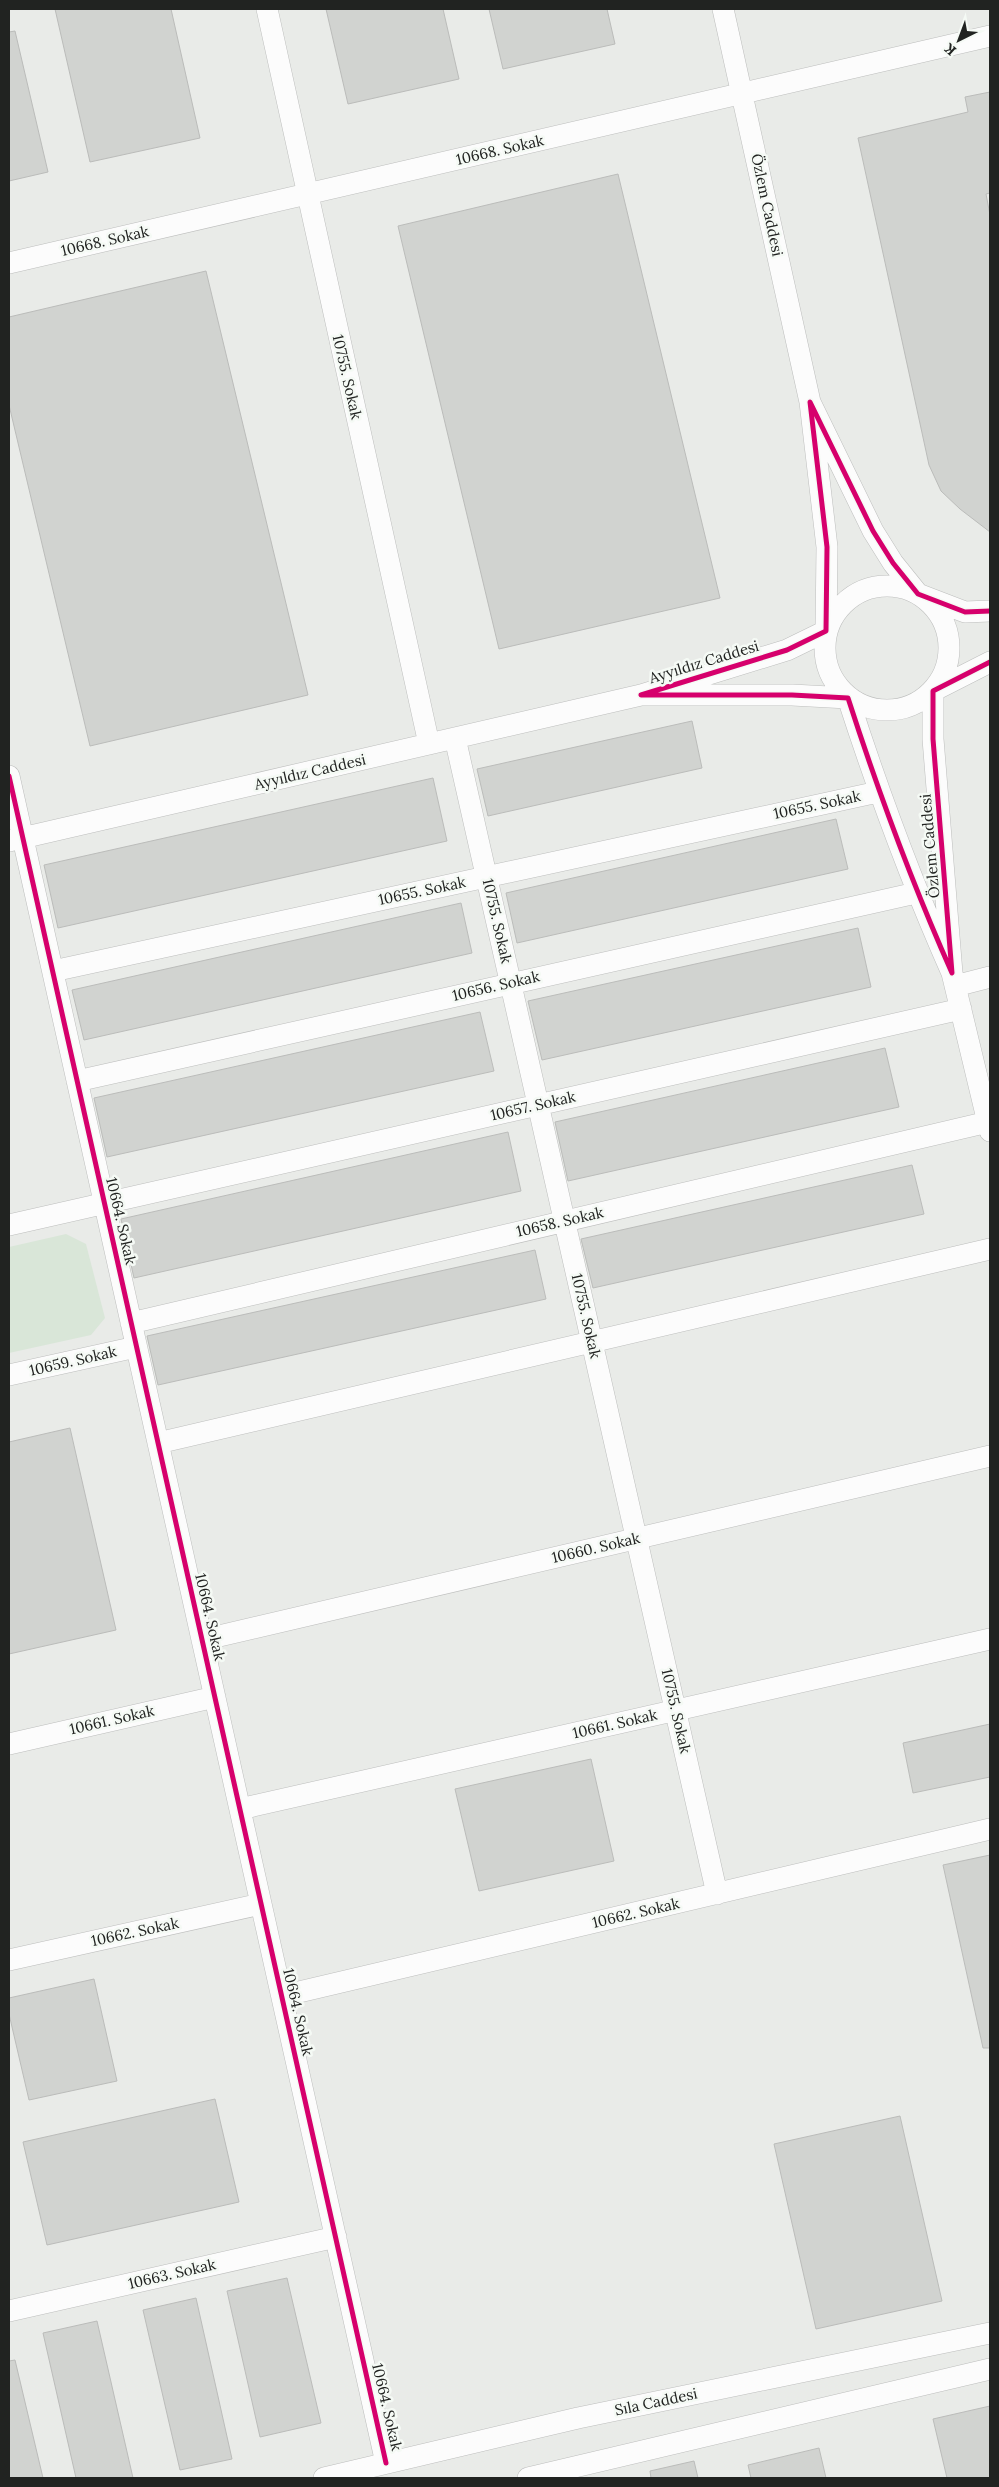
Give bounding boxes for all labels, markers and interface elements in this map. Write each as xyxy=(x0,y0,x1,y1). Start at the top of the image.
north arrow xyxy=(934,15,984,65)
text: K xyxy=(941,40,960,60)
street label: 10668. Sokak xyxy=(454,130,546,169)
street label: Özlem Caddesi xyxy=(747,152,788,258)
street label: 10668. Sokak xyxy=(59,221,151,260)
street label: 10755. Sokak xyxy=(329,333,366,421)
street label: Ayyıldız Caddesi xyxy=(646,636,761,688)
street label: Ayyıldız Caddesi xyxy=(251,749,367,794)
street label: 10655. Sokak xyxy=(772,786,862,823)
street label: Özlem Caddesi xyxy=(915,793,944,899)
street label: 10655. Sokak xyxy=(377,872,467,909)
street label: 10755. Sokak xyxy=(479,877,516,965)
street label: 10656. Sokak xyxy=(450,966,541,1005)
street label: 10657. Sokak xyxy=(489,1087,577,1125)
street label: 10664. Sokak xyxy=(102,1175,141,1266)
street label: 10658. Sokak xyxy=(514,1202,605,1241)
street label: 10755. Sokak xyxy=(568,1272,605,1360)
street label: 10659. Sokak xyxy=(27,1341,118,1380)
street label: 10660. Sokak xyxy=(550,1528,642,1567)
street label: 10664. Sokak xyxy=(191,1571,230,1662)
street label: 10755. Sokak xyxy=(658,1667,695,1755)
street label: 10661. Sokak xyxy=(68,1701,156,1738)
street label: 10661. Sokak xyxy=(571,1705,659,1742)
street label: 10662. Sokak xyxy=(590,1893,681,1932)
street label: 10662. Sokak xyxy=(89,1913,180,1950)
street label: 10664. Sokak xyxy=(279,1966,318,2057)
street label: 10663. Sokak xyxy=(126,2254,218,2293)
street label: 10664. Sokak xyxy=(368,2361,407,2452)
street label: Sıla Caddesi xyxy=(613,2384,699,2420)

